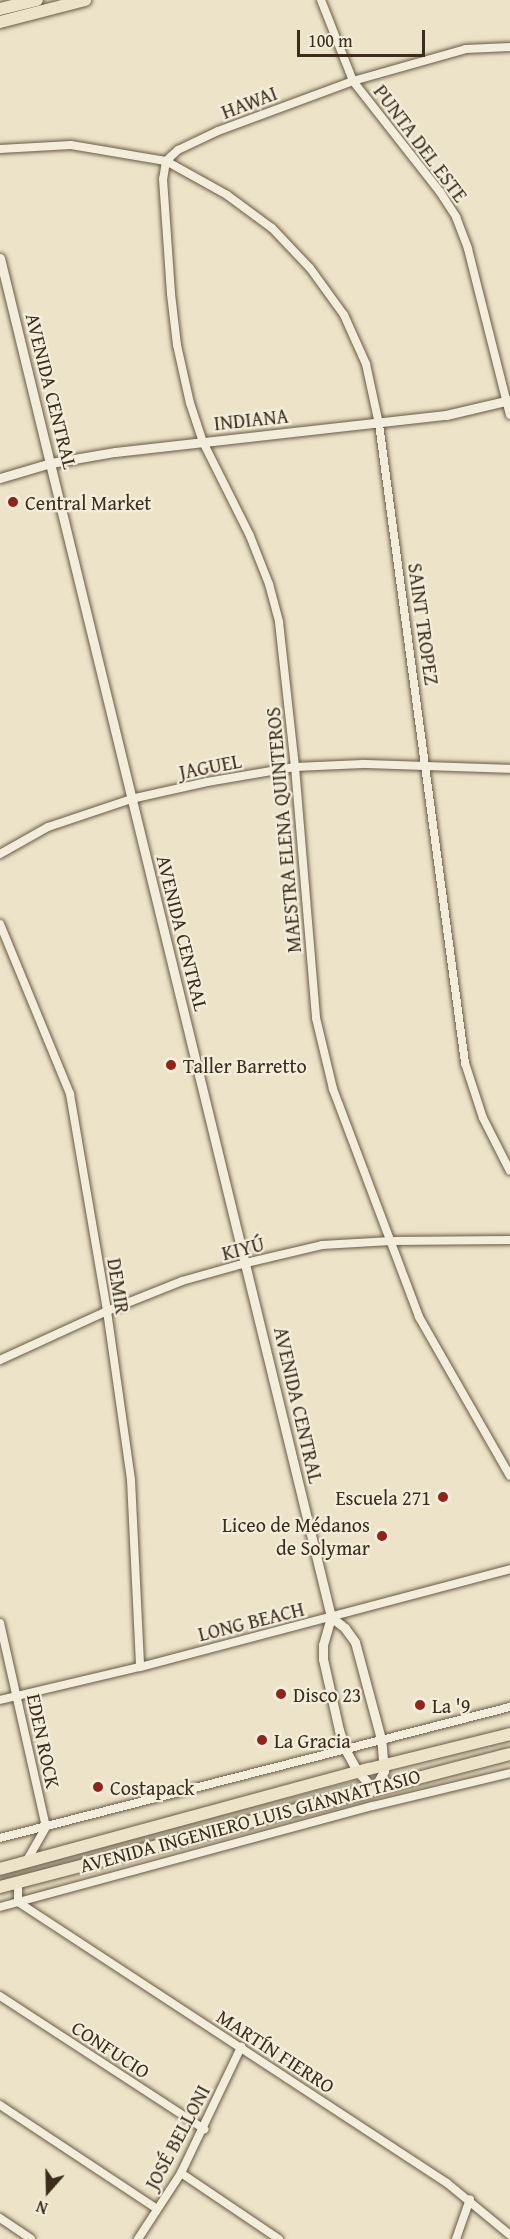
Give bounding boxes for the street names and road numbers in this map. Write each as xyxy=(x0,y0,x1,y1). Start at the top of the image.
street label: PUNTA DEL ESTE xyxy=(369,79,473,207)
street label: HAWAI xyxy=(218,80,280,124)
street label: AVENIDA CENTRAL xyxy=(21,311,83,471)
street label: INDIANA xyxy=(213,403,289,435)
street label: SAINT TROPEZ xyxy=(404,561,444,687)
street label: MAESTRA ELENA QUINTEROS xyxy=(260,706,306,954)
street label: JAGUEL xyxy=(177,748,243,784)
street label: AVENIDA CENTRAL xyxy=(152,853,214,1013)
street label: KIYÚ xyxy=(219,1231,267,1265)
street label: DEMIR xyxy=(103,1256,135,1316)
street label: AVENIDA CENTRAL xyxy=(269,1324,329,1486)
street label: LONG BEACH xyxy=(195,1596,307,1646)
street label: EDEN ROCK xyxy=(22,1691,66,1791)
street label: AVENIDA INGENIERO LUIS GIANNATTASIO xyxy=(77,1763,423,1877)
street label: MARTÍN FIERRO xyxy=(213,2004,339,2098)
street label: CONFUCIO xyxy=(67,2015,155,2083)
street label: JOSÉ BELLONI xyxy=(139,2081,215,2193)

